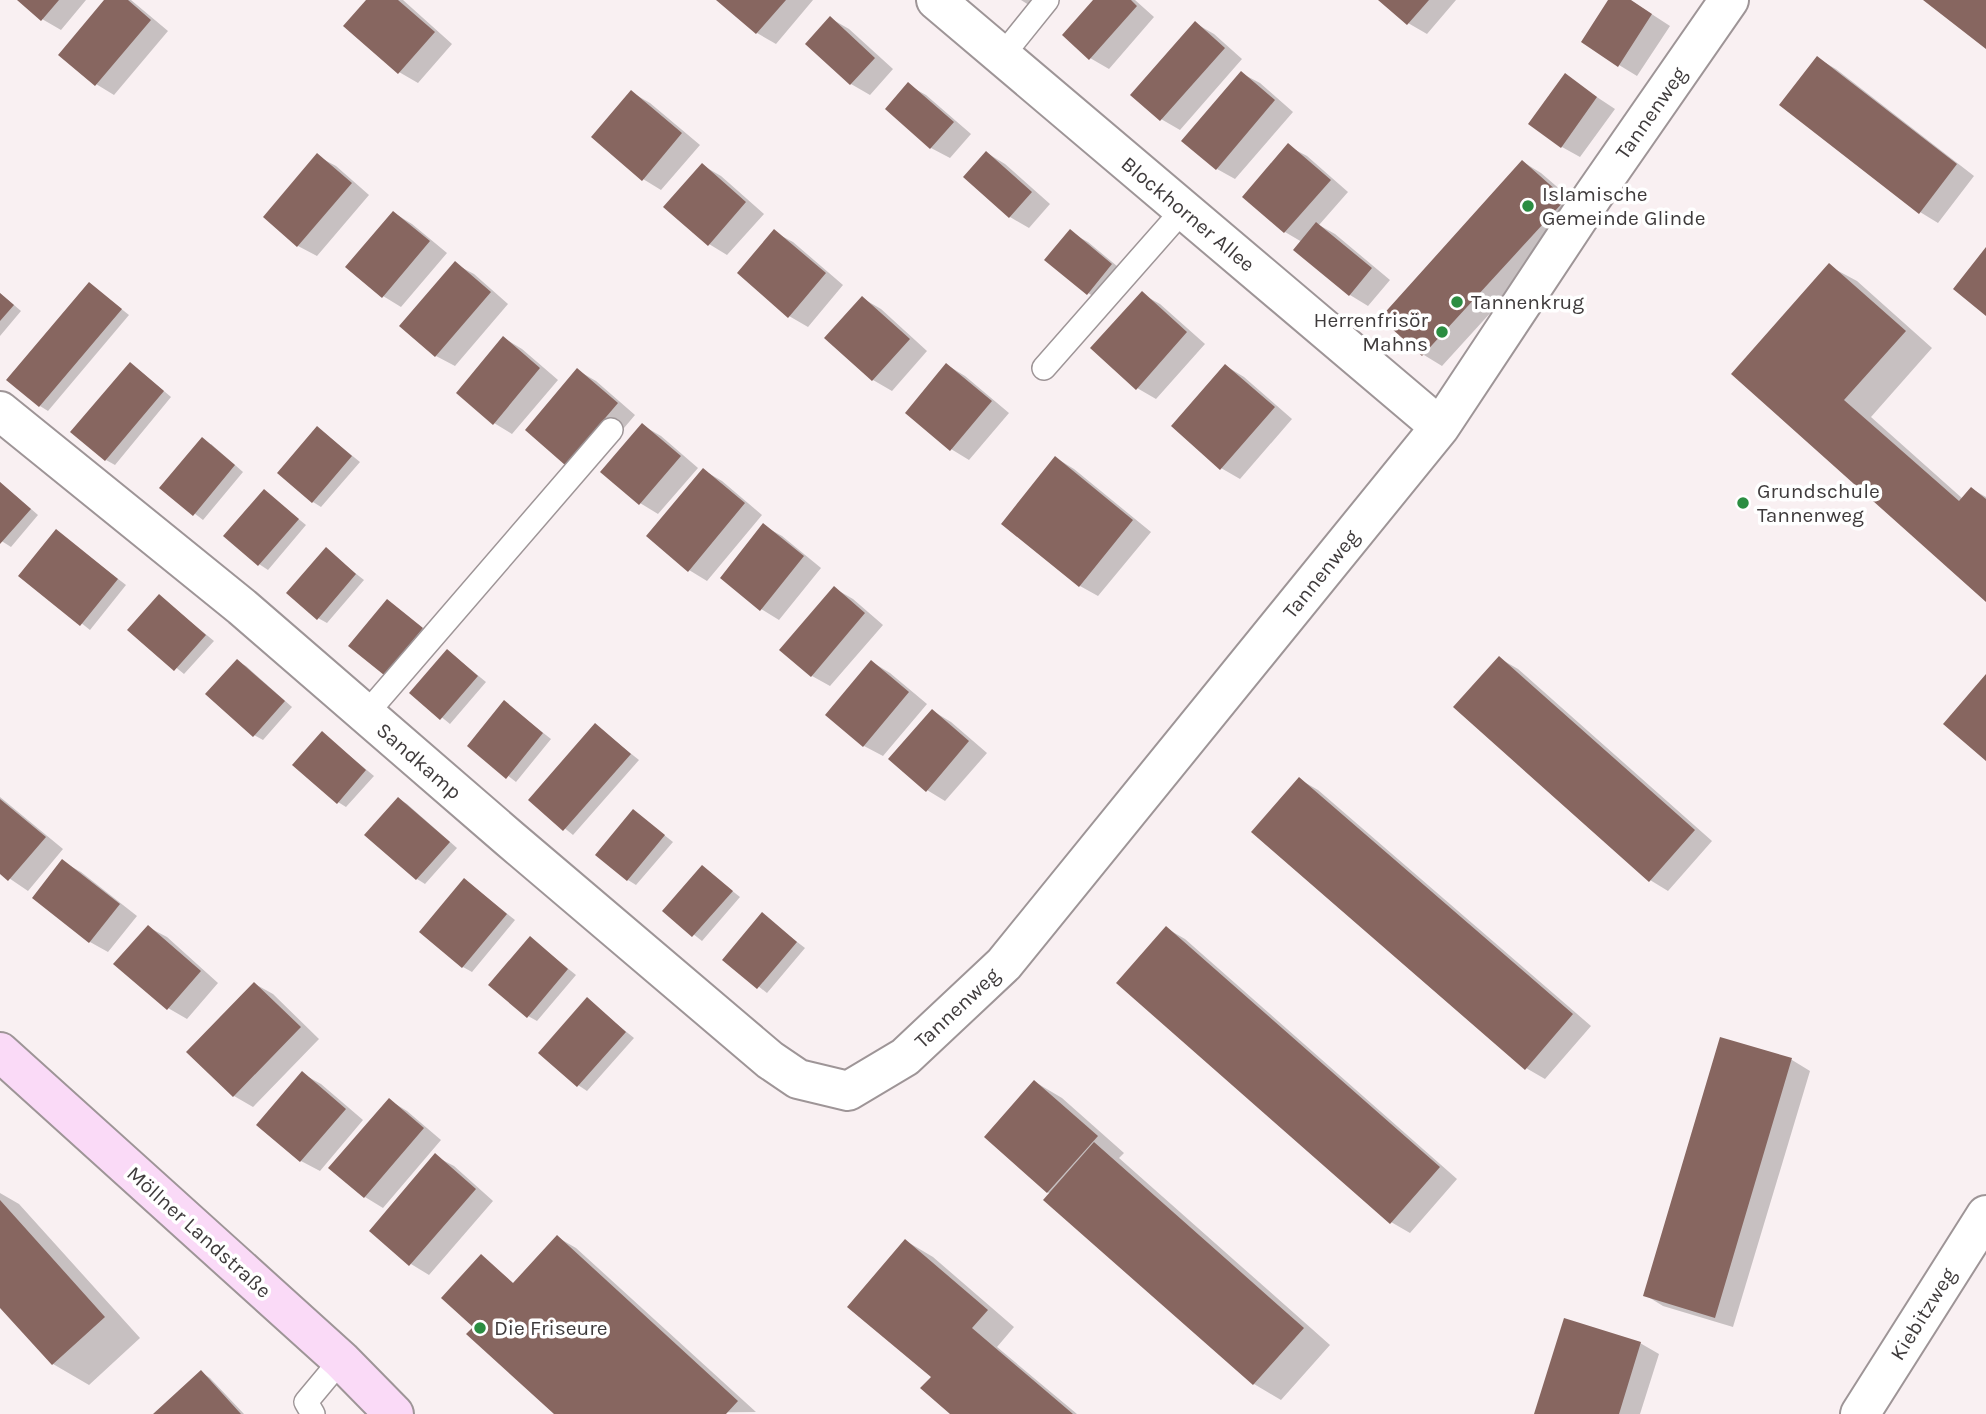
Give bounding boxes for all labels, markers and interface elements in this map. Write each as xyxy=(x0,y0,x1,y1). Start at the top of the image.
street label: Tannenweg xyxy=(1611,62,1692,164)
street label: Blockhorner Allee xyxy=(1117,151,1259,277)
place label: Islamische Gemeinde Glinde xyxy=(1542,182,1705,230)
marker: Islamische Gemeinde Glinde xyxy=(1520,198,1536,214)
place label: Tannenkrug xyxy=(1471,290,1584,314)
marker: Tannenkrug xyxy=(1449,294,1465,310)
place label: Herrenfrisör Mahns xyxy=(1313,308,1428,356)
marker: Herrenfrisör Mahns xyxy=(1434,324,1450,340)
place label: Grundschule Tannenweg xyxy=(1757,479,1880,527)
marker: Grundschule Tannenweg xyxy=(1735,495,1751,511)
street label: Tannenweg xyxy=(1278,525,1364,623)
street label: Sandkamp xyxy=(372,718,466,804)
street label: Tannenweg xyxy=(910,963,1004,1053)
street label: Möllner Landstraße xyxy=(122,1161,276,1303)
street label: Kiebitzweg xyxy=(1885,1263,1961,1365)
place label: Die Friseure xyxy=(494,1316,608,1340)
marker: Die Friseure xyxy=(472,1320,488,1336)

